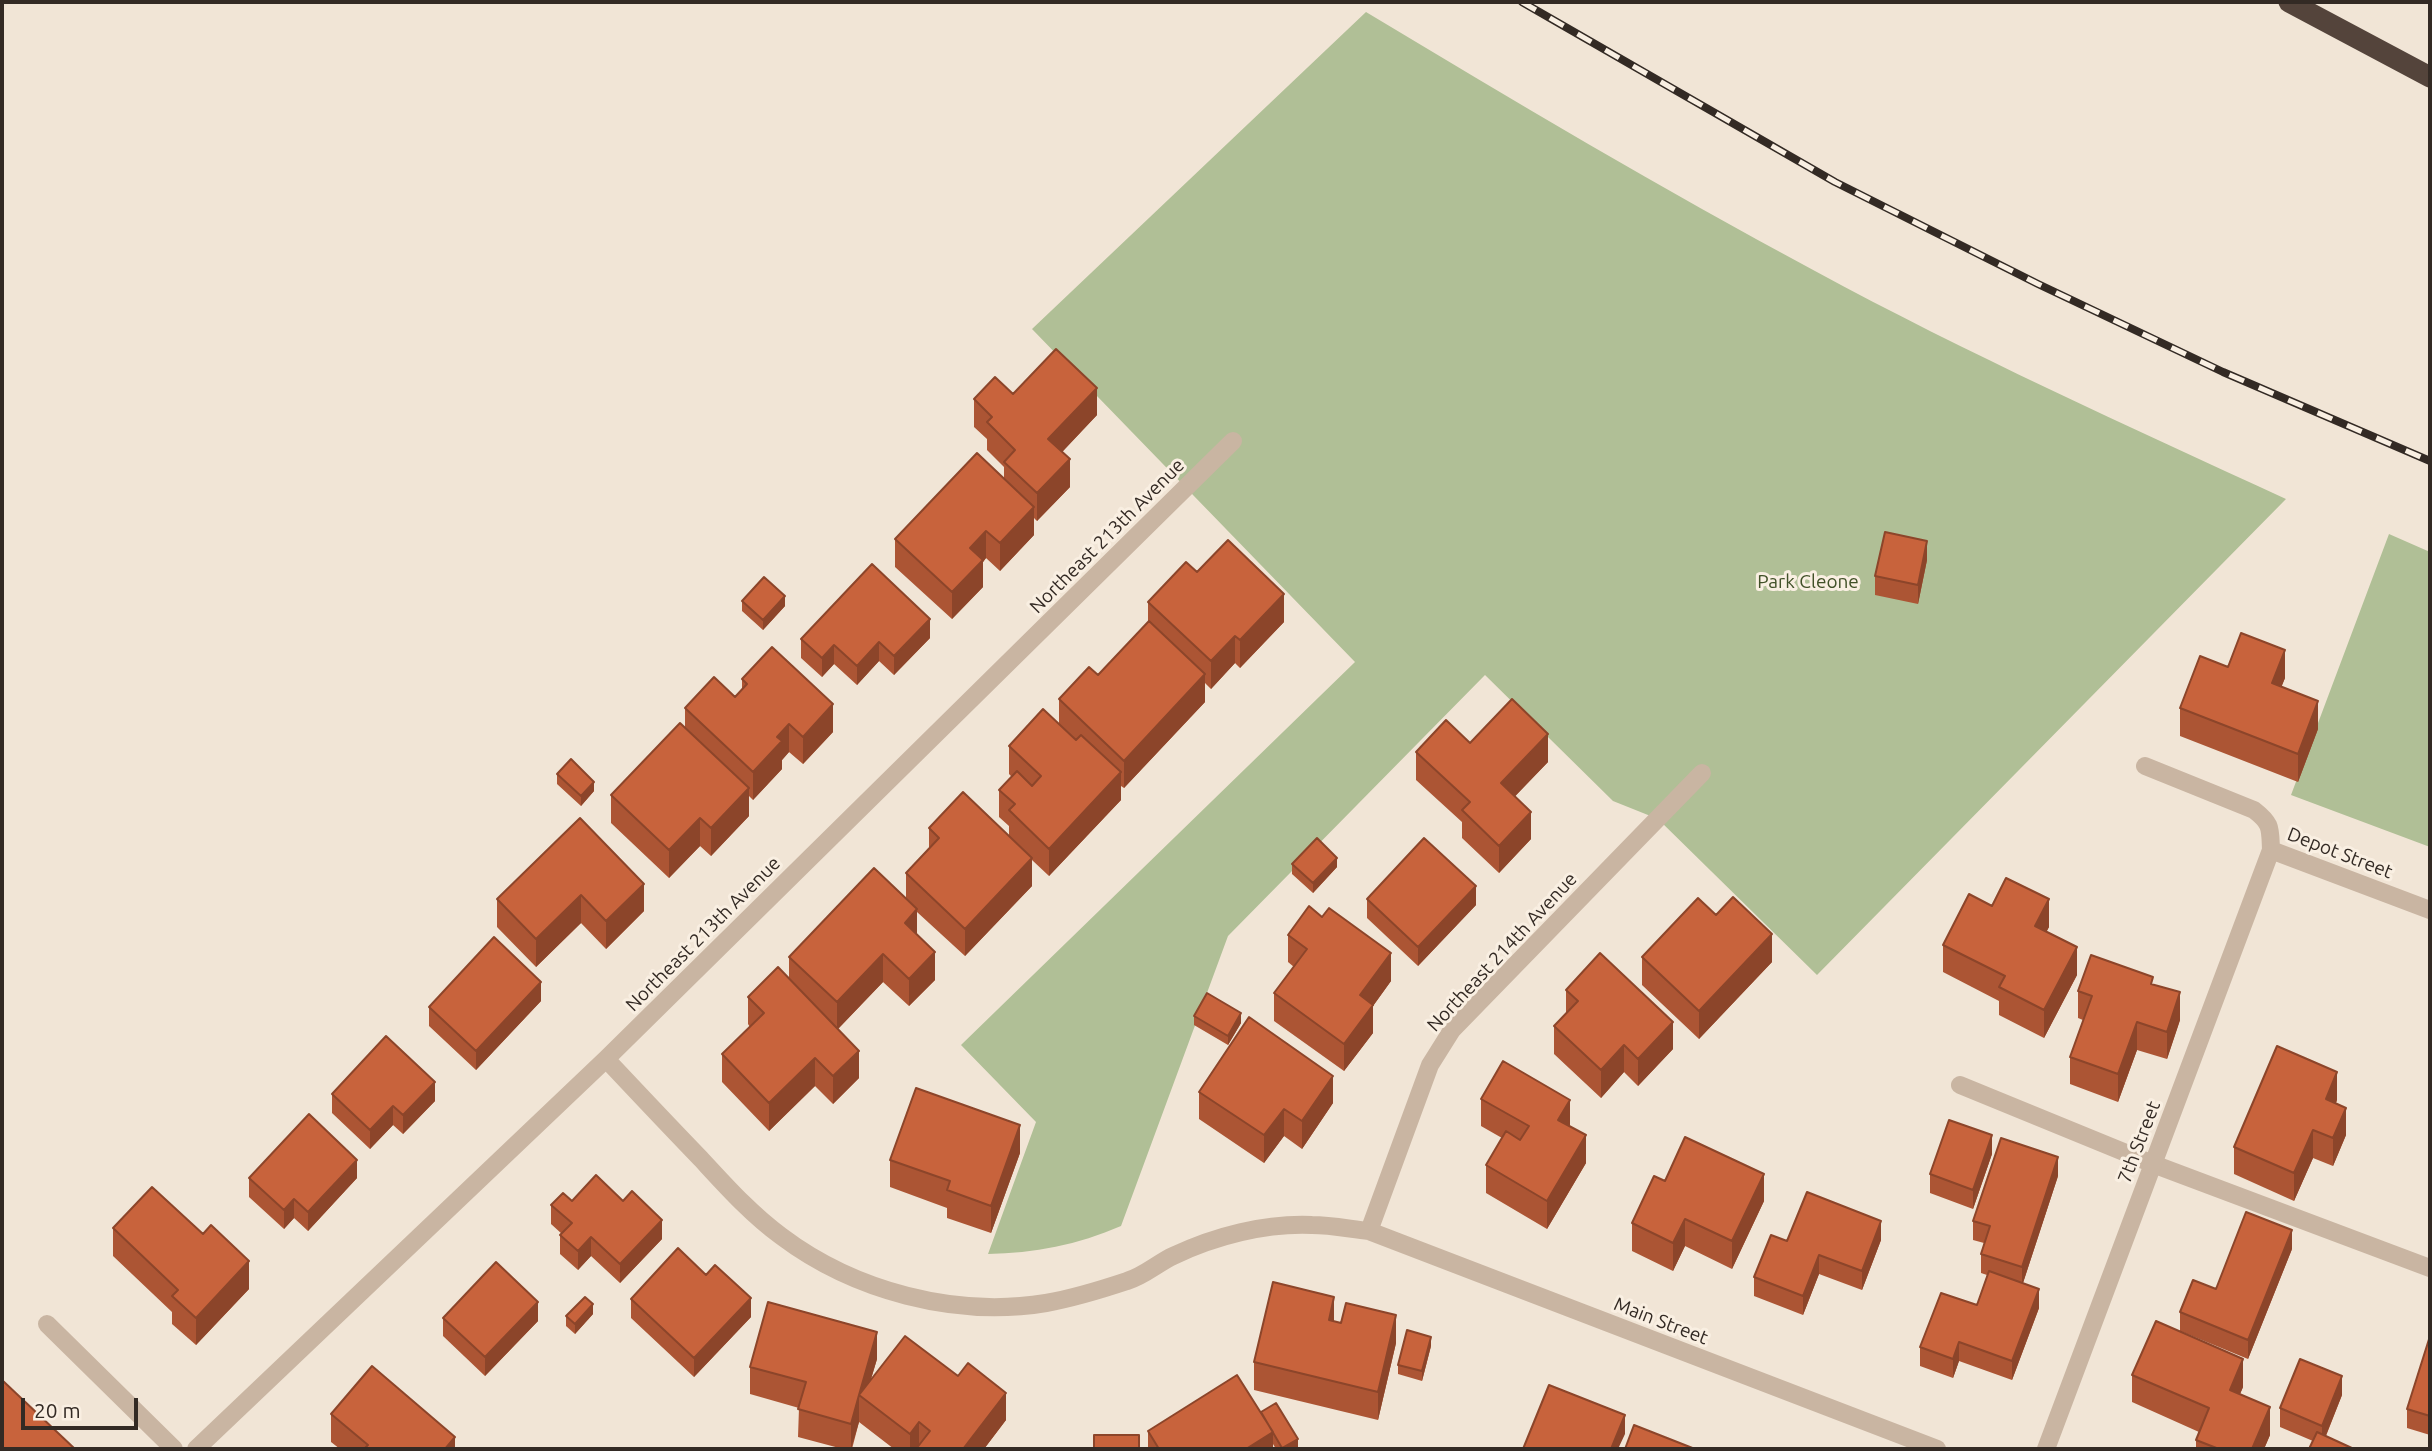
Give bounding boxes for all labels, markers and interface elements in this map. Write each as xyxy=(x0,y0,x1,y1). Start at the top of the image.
street label: Northeast 213th Avenue xyxy=(1025,454,1189,618)
park label: Park Cleone xyxy=(1757,571,1859,593)
street label: Depot Street xyxy=(2284,822,2396,884)
street label: Northeast 213th Avenue xyxy=(621,852,785,1016)
street label: Northeast 214th Avenue xyxy=(1422,868,1582,1036)
street label: 7th Street xyxy=(2113,1098,2165,1186)
street label: Main Street xyxy=(1611,1293,1711,1349)
scale bar xyxy=(24,1384,142,1428)
text: 20 m xyxy=(34,1398,81,1422)

